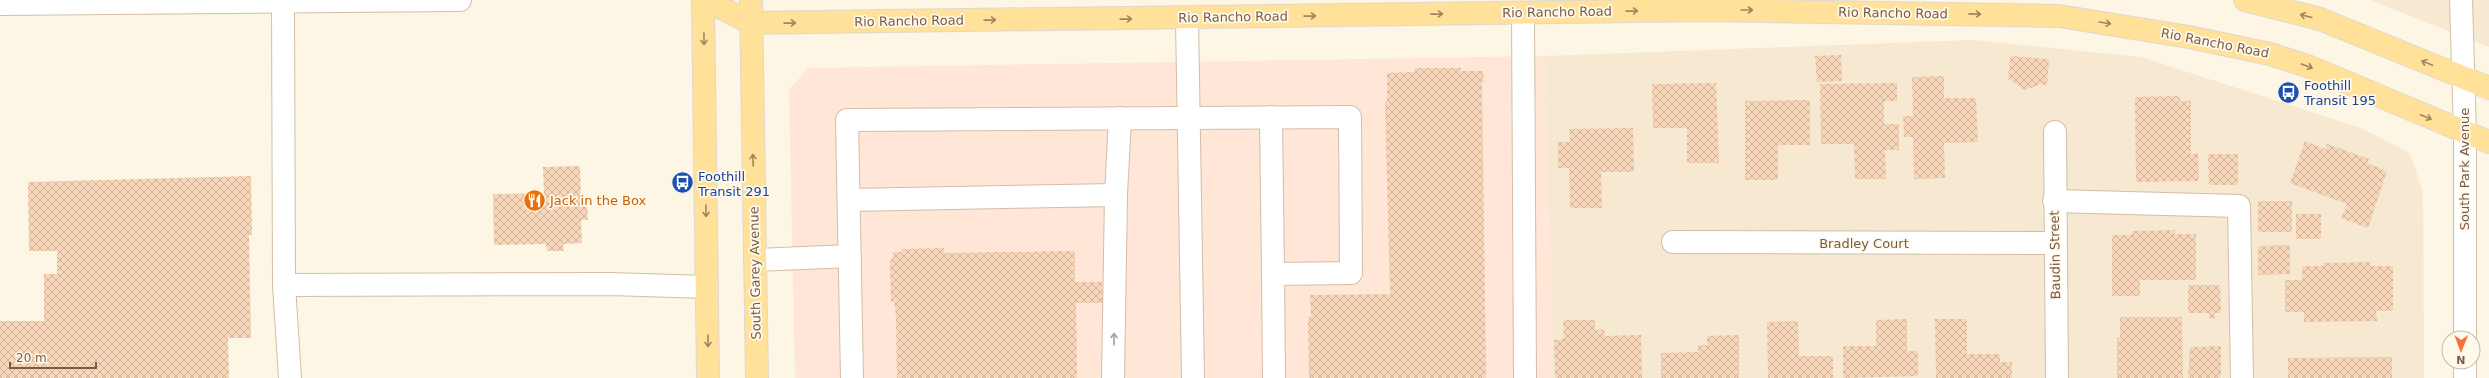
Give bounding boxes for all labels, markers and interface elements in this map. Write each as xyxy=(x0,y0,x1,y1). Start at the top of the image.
street label: Rio Rancho Road xyxy=(1502,4,1612,20)
street label: Rio Rancho Road xyxy=(1838,5,1948,21)
one-way arrow xyxy=(1740,6,1753,14)
one-way arrow xyxy=(1625,7,1638,15)
street label: Rio Rancho Road xyxy=(1178,9,1288,25)
one-way arrow xyxy=(1430,10,1443,18)
one-way arrow xyxy=(1968,11,1981,18)
one-way arrow xyxy=(1303,12,1316,20)
one-way arrow xyxy=(2300,12,2313,19)
street label: Rio Rancho Road xyxy=(854,13,964,29)
one-way arrow xyxy=(1119,15,1132,23)
one-way arrow xyxy=(983,16,996,24)
one-way arrow xyxy=(783,19,796,26)
one-way arrow xyxy=(2098,20,2111,28)
street label: Rio Rancho Road xyxy=(2160,25,2270,61)
one-way arrow xyxy=(700,32,708,45)
one-way arrow xyxy=(2421,59,2433,67)
one-way arrow xyxy=(2300,63,2312,71)
place label: Foothill Transit 195 xyxy=(2303,78,2376,108)
bus stop icon: Foothill Transit 195 xyxy=(2276,79,2302,105)
street label: South Park Avenue xyxy=(2457,108,2472,230)
one-way arrow xyxy=(2420,114,2432,121)
one-way arrow xyxy=(750,154,757,167)
place label: Foothill Transit 291 xyxy=(697,169,770,199)
bus stop icon: Foothill Transit 291 xyxy=(669,170,695,196)
restaurant icon: Jack in the Box xyxy=(522,187,548,213)
place label: Jack in the Box xyxy=(549,193,647,208)
one-way arrow xyxy=(702,204,710,217)
street label: South Garey Avenue xyxy=(746,206,764,340)
street label: Baudin Street xyxy=(2047,210,2063,300)
street label: Bradley Court xyxy=(1819,236,1909,251)
north arrow xyxy=(2441,330,2481,370)
one-way arrow xyxy=(1110,333,1117,346)
one-way arrow xyxy=(704,334,712,347)
scale bar xyxy=(10,344,96,370)
text: 20 m xyxy=(16,351,47,365)
text: N xyxy=(2456,353,2466,366)

